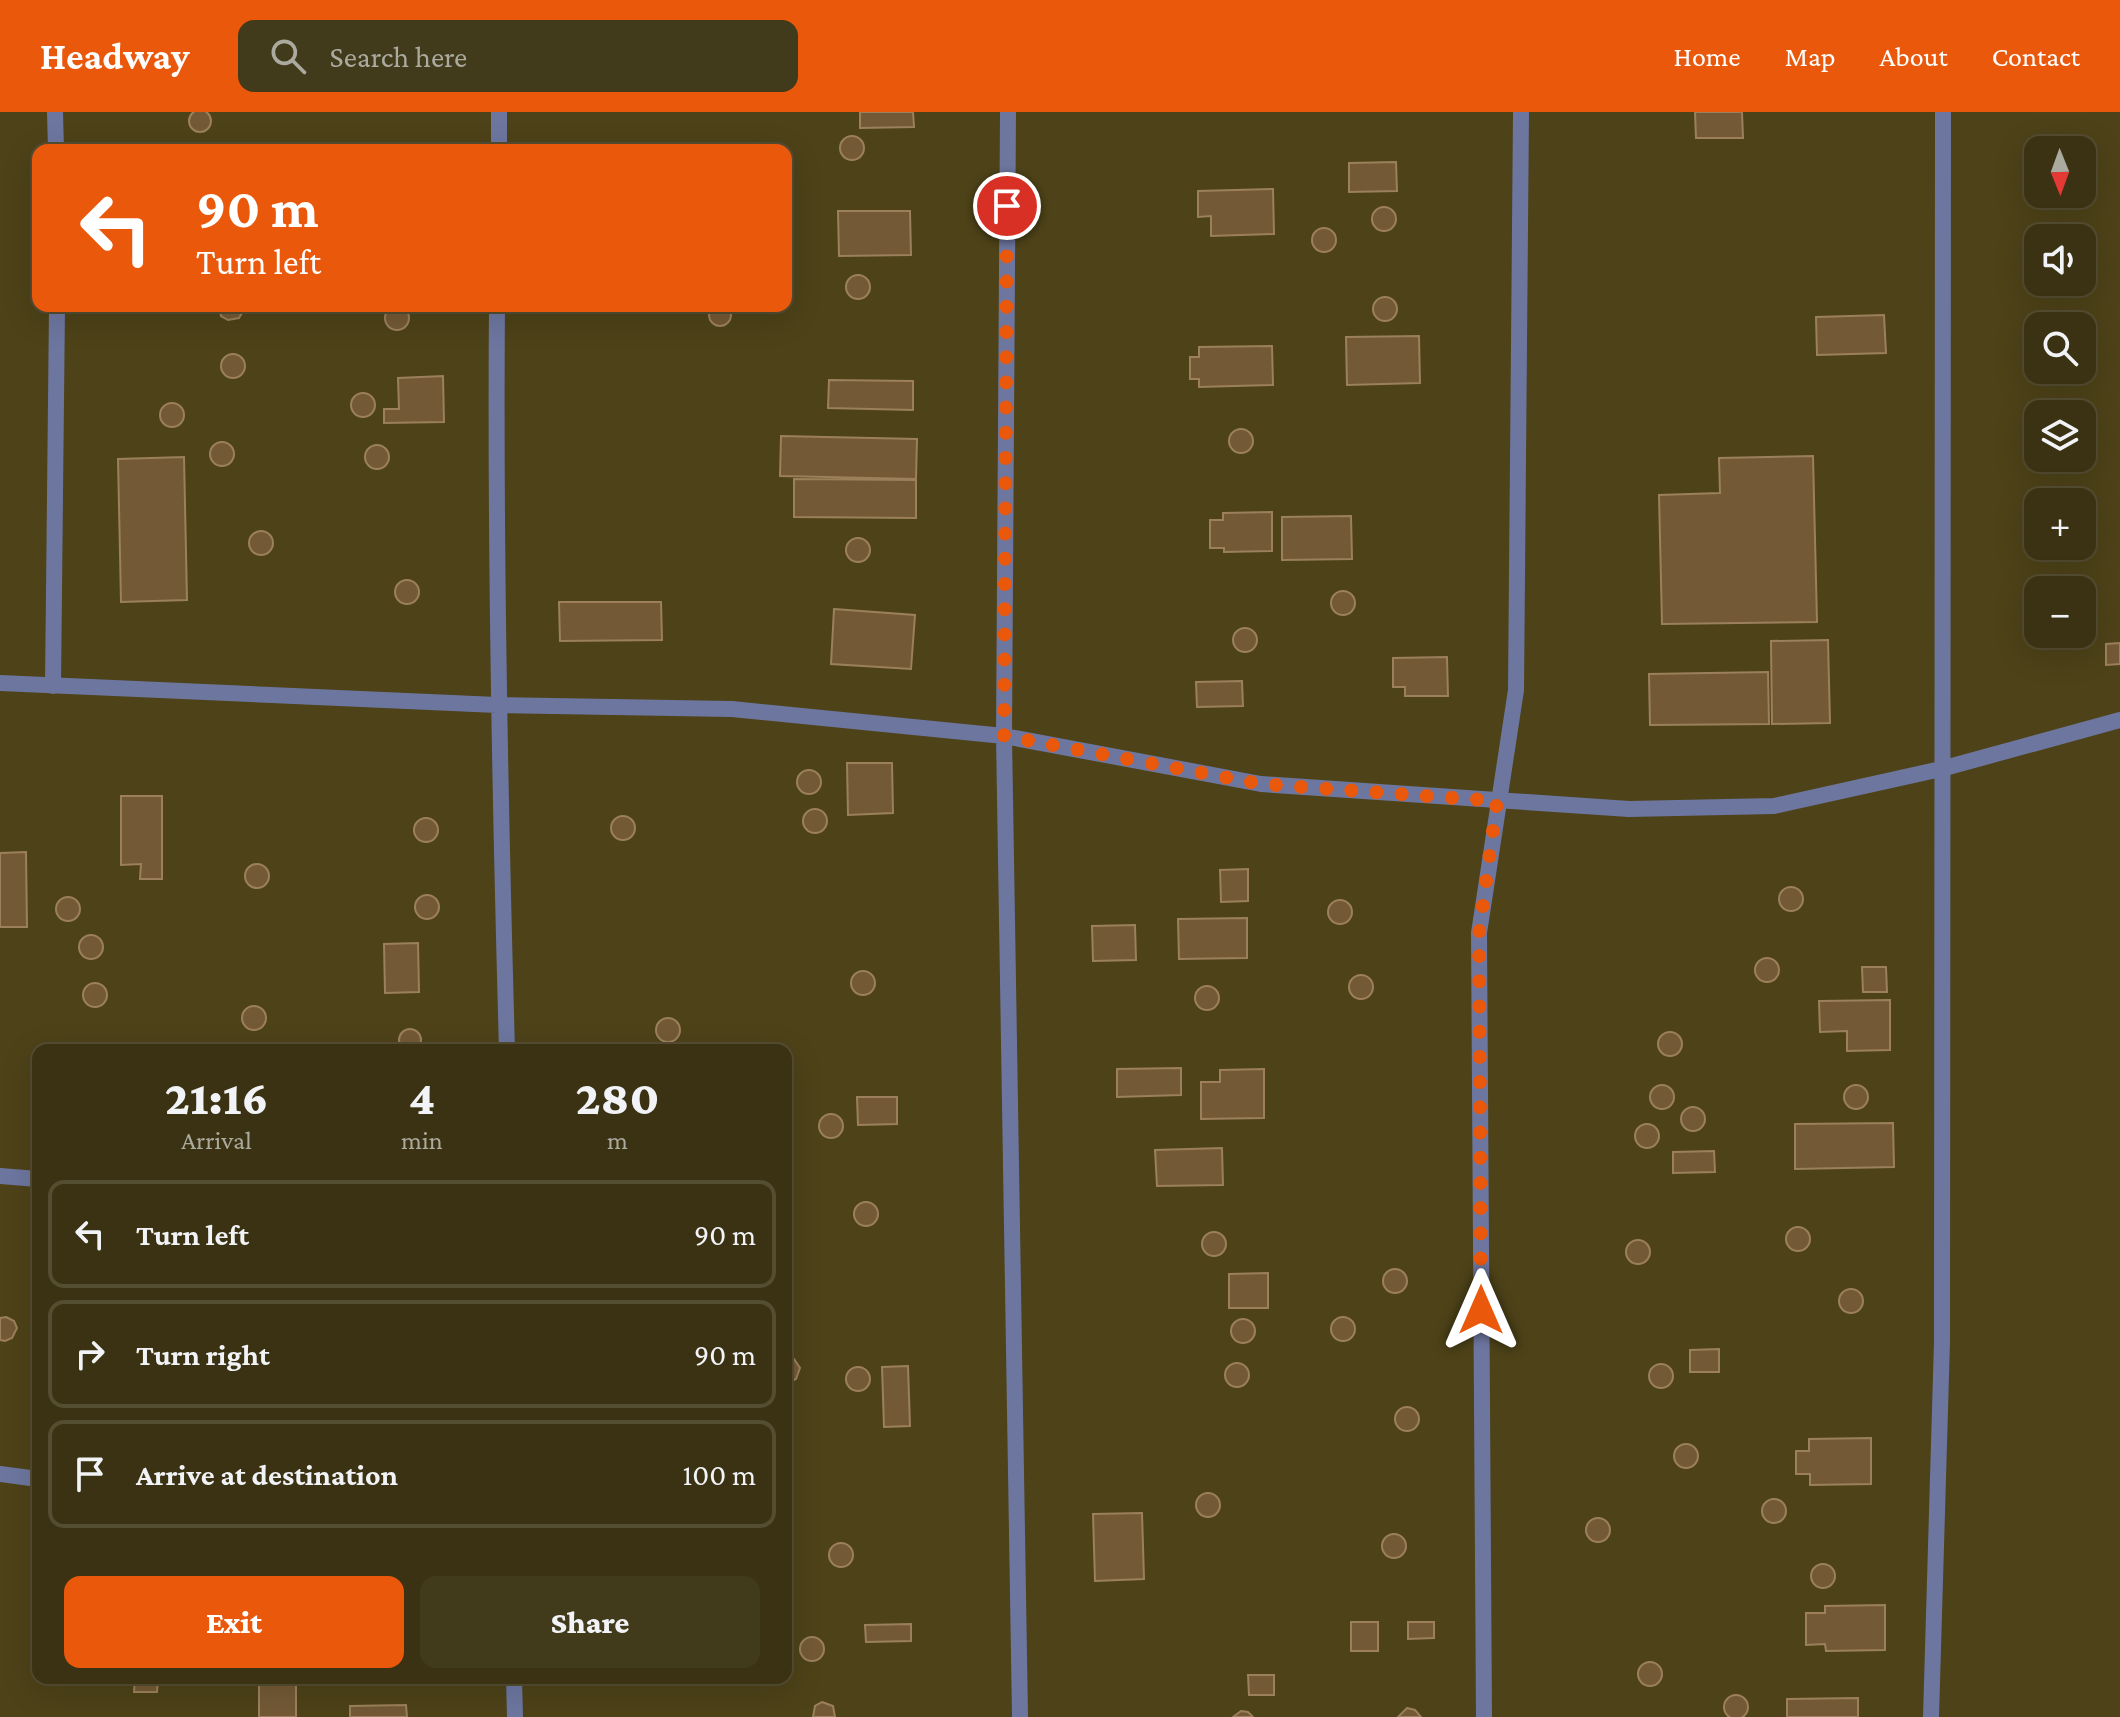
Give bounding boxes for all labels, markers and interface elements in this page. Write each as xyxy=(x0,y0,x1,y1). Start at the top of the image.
search box xyxy=(238,20,798,92)
icon: search xyxy=(266,34,310,78)
text: Headway xyxy=(40,35,190,77)
text: Search here xyxy=(330,40,467,73)
text: Home xyxy=(1674,41,1741,72)
text: Map xyxy=(1785,41,1836,72)
text: About xyxy=(1880,41,1948,72)
text: Contact xyxy=(1992,41,2080,72)
north arrow xyxy=(2024,136,2096,208)
map controls xyxy=(2024,136,2096,648)
pin xyxy=(973,172,1041,240)
icon: left xyxy=(64,176,168,280)
text: 90 m xyxy=(196,177,319,239)
icon: arrive xyxy=(985,184,1029,228)
button: sound xyxy=(2024,224,2096,296)
text: Turn left xyxy=(196,242,321,282)
button: search xyxy=(2024,312,2096,384)
button: layers xyxy=(2024,400,2096,472)
button: + xyxy=(2024,488,2096,560)
button: − xyxy=(2024,576,2096,648)
text: 21:16 xyxy=(165,1071,268,1124)
text: 4 xyxy=(409,1071,435,1124)
text: 280 xyxy=(575,1071,659,1124)
text: Arrival xyxy=(181,1126,252,1155)
text: min xyxy=(401,1126,443,1155)
text: m xyxy=(607,1126,628,1155)
icon: left xyxy=(68,1212,112,1256)
text: Turn left xyxy=(136,1218,249,1251)
text: 90 m xyxy=(694,1218,756,1251)
position arrow xyxy=(1439,1268,1523,1352)
icon: right xyxy=(68,1332,112,1376)
text: Turn right xyxy=(136,1338,270,1371)
text: 90 m xyxy=(694,1338,756,1371)
icon: arrive xyxy=(68,1452,112,1496)
text: Arrive at destination xyxy=(136,1458,398,1491)
text: 100 m xyxy=(682,1458,756,1491)
button: Exit xyxy=(64,1576,404,1668)
button: Share xyxy=(420,1576,760,1668)

